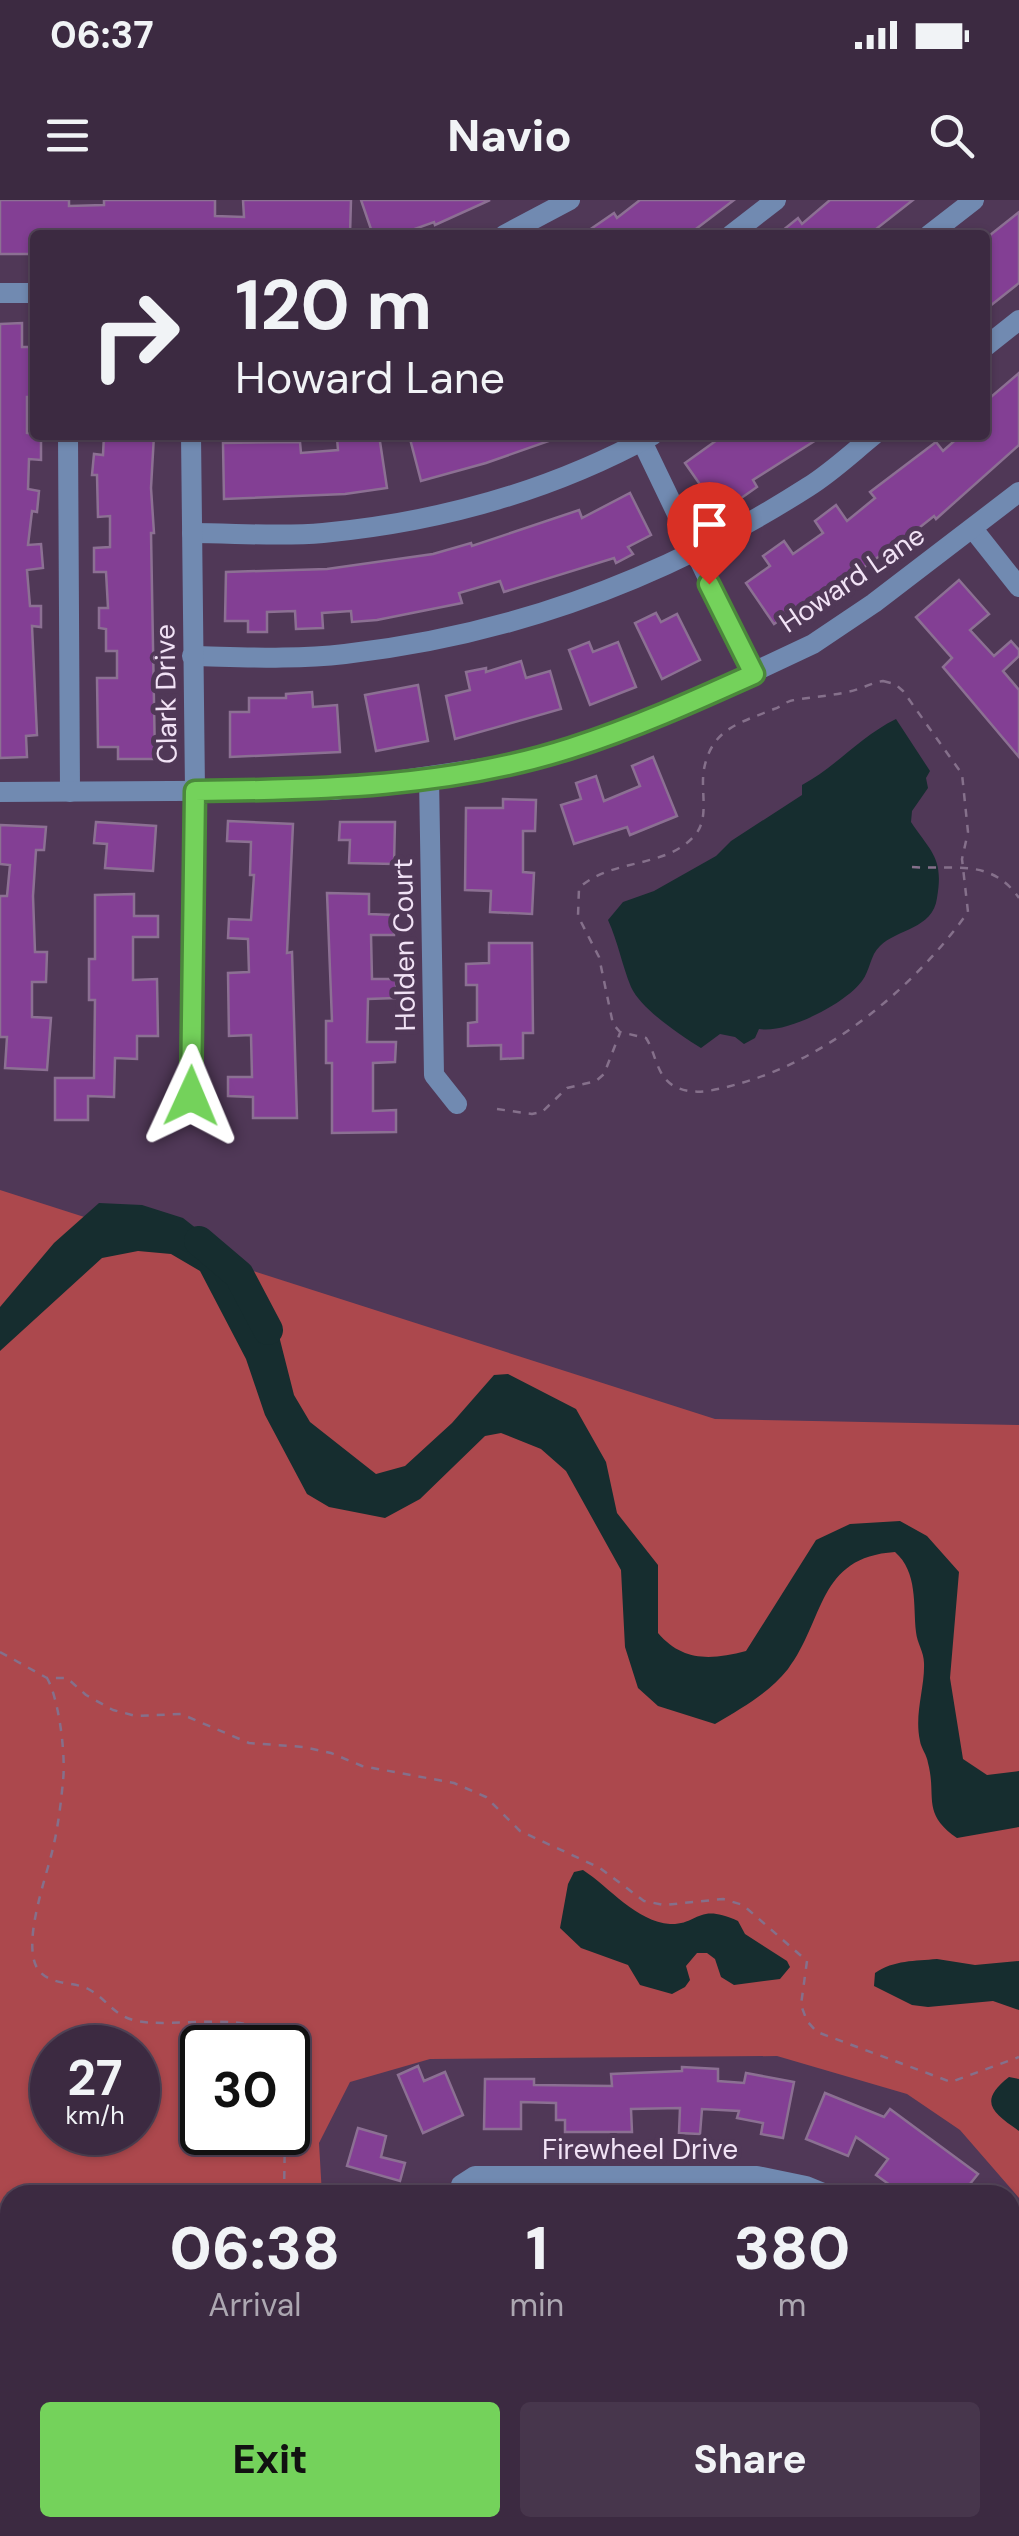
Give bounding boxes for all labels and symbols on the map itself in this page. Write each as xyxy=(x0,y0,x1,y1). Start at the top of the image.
pin xyxy=(667,482,752,585)
street label: Howard Lane xyxy=(772,517,932,641)
street label: Clark Drive xyxy=(146,624,186,764)
street label: Holden Court xyxy=(384,858,424,1032)
position arrow xyxy=(139,1044,243,1148)
speed limit sign: 30 xyxy=(180,2025,310,2155)
street label: Firewheel Drive xyxy=(542,2131,738,2168)

